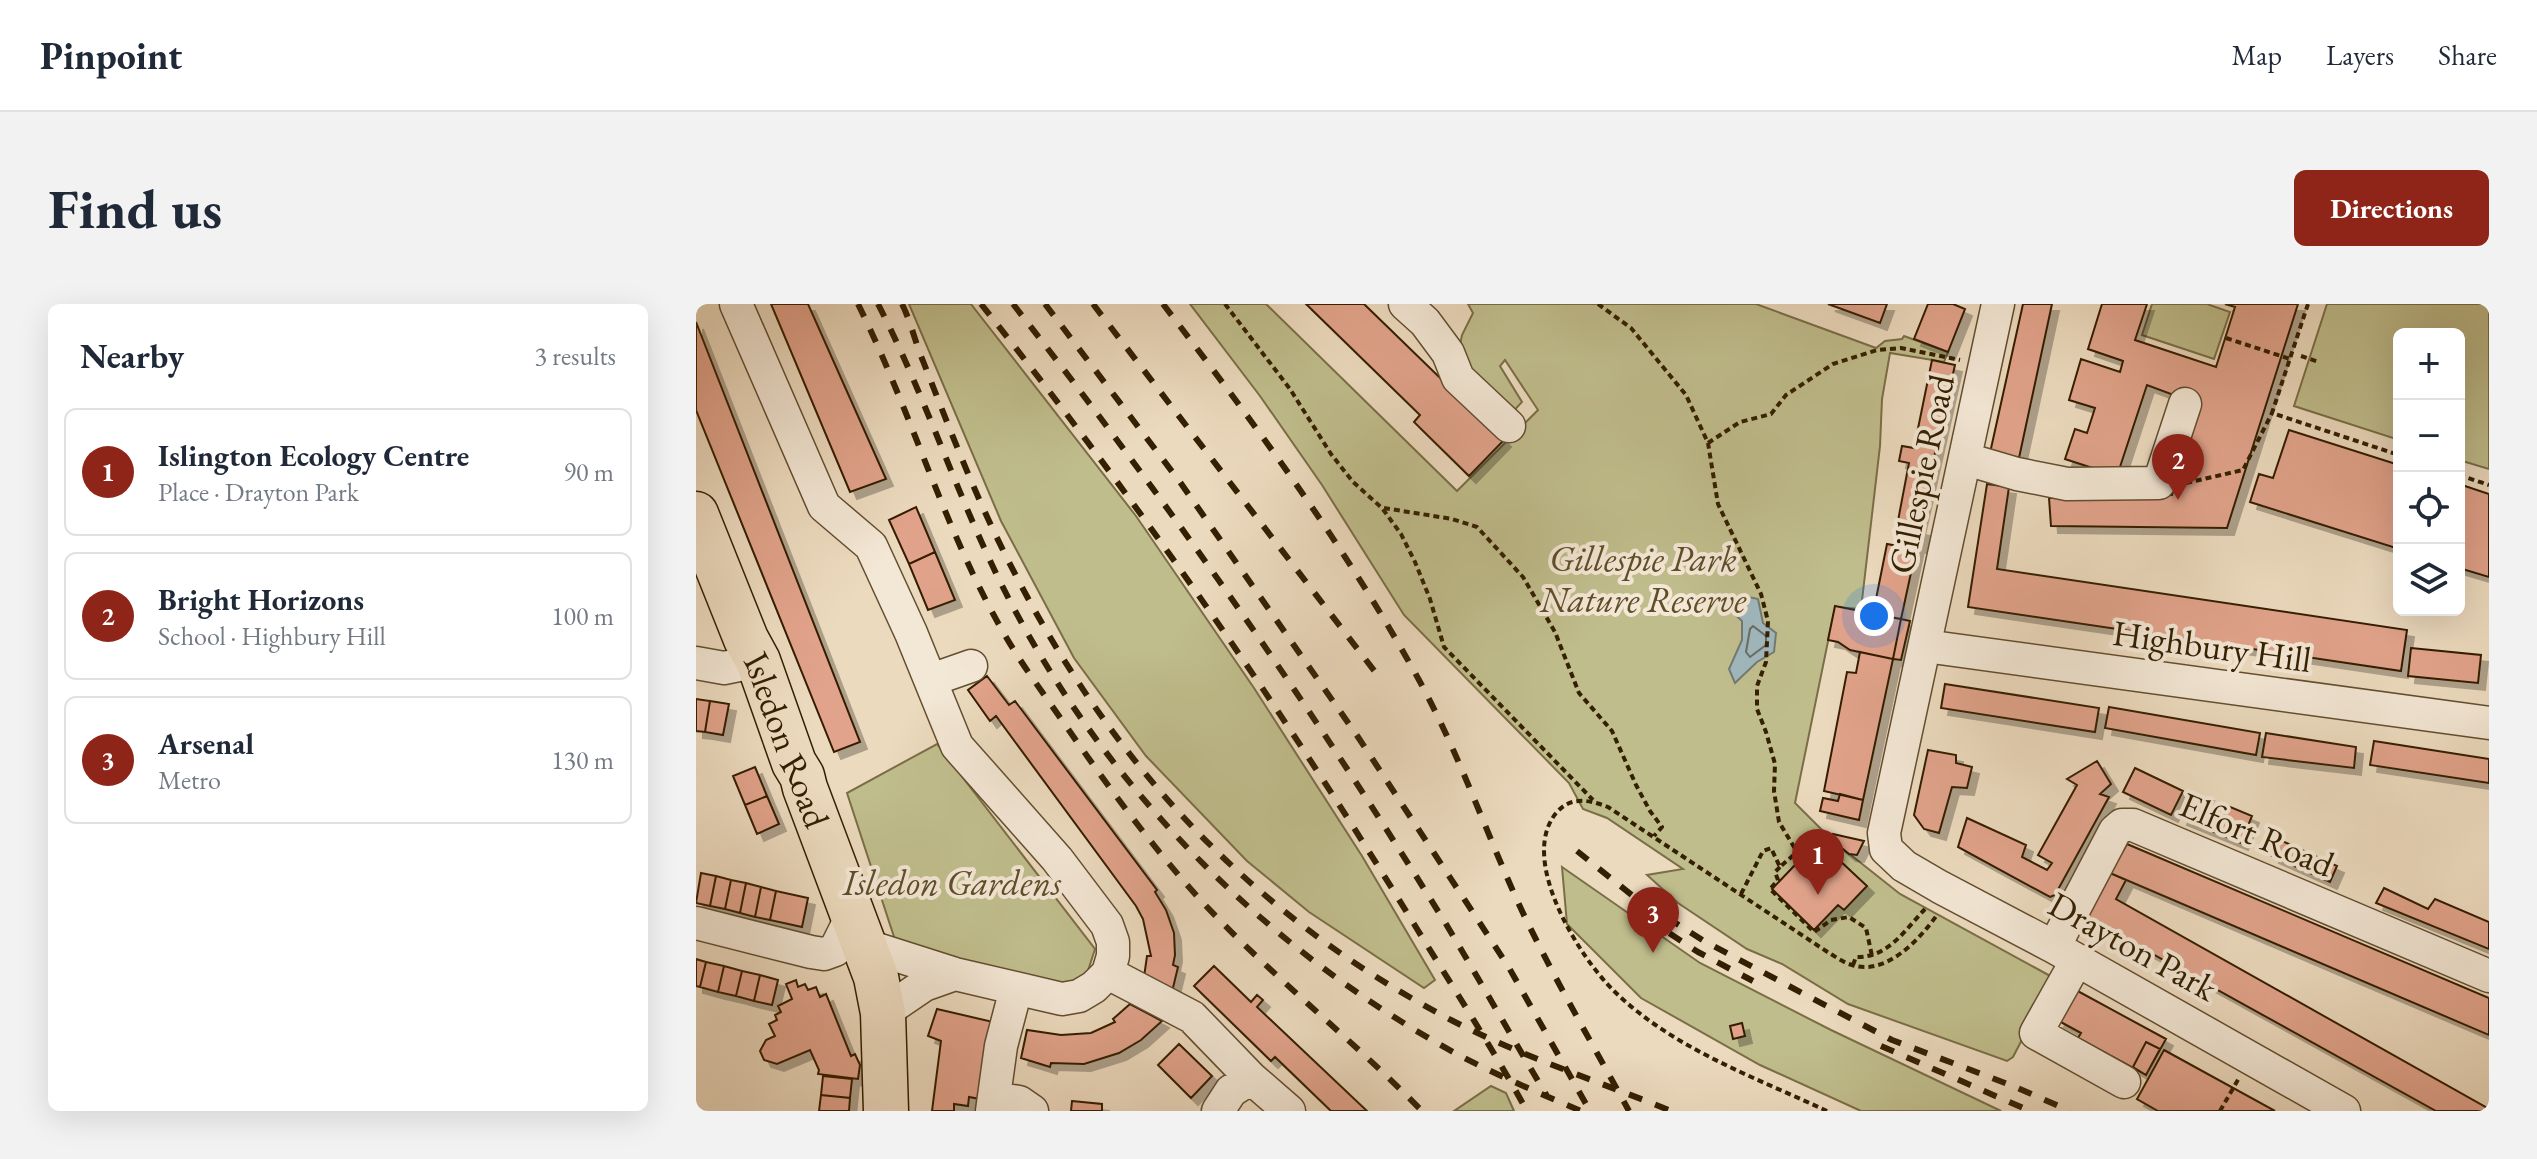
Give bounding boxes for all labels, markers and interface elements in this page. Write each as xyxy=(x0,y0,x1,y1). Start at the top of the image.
text: Pinpoint xyxy=(40,31,182,80)
text: Map xyxy=(2232,37,2282,73)
text: Layers xyxy=(2326,37,2394,73)
text: Share xyxy=(2438,37,2497,73)
button: Directions xyxy=(2294,170,2489,246)
text: Find us xyxy=(48,172,222,245)
map controls xyxy=(2393,328,2465,616)
button: + xyxy=(2393,328,2465,400)
text: Nearby xyxy=(80,334,184,378)
text: 3 results xyxy=(535,339,616,373)
street label: Gillespie Road xyxy=(1877,370,1965,578)
button: − xyxy=(2393,400,2465,472)
pin: 2 xyxy=(2152,434,2204,500)
text: Islington Ecology Centre xyxy=(158,436,469,475)
text: 1 xyxy=(101,455,115,489)
text: 90 m xyxy=(564,455,614,489)
button: locate xyxy=(2393,472,2465,544)
text: Place · Drayton Park xyxy=(158,475,359,509)
park label: Gillespie Park Nature Reserve xyxy=(1539,535,1747,623)
button: layers xyxy=(2393,544,2465,616)
text: Bright Horizons xyxy=(158,580,364,619)
your location xyxy=(1854,596,1894,636)
text: 2 xyxy=(101,599,115,633)
text: 100 m xyxy=(551,599,614,633)
street label: Highbury Hill xyxy=(2110,609,2314,683)
text: School · Highbury Hill xyxy=(158,619,386,653)
street label: Isledon Road xyxy=(734,643,841,835)
text: Arsenal xyxy=(158,724,254,763)
text: 3 xyxy=(101,743,115,777)
text: 130 m xyxy=(551,743,614,777)
text: Metro xyxy=(158,763,221,797)
street label: Elfort Road xyxy=(2173,780,2342,888)
pin: 1 xyxy=(1792,829,1844,895)
park label: Isledon Gardens xyxy=(842,859,1062,906)
street label: Drayton Park xyxy=(2040,880,2227,1012)
pin: 3 xyxy=(1627,887,1679,953)

